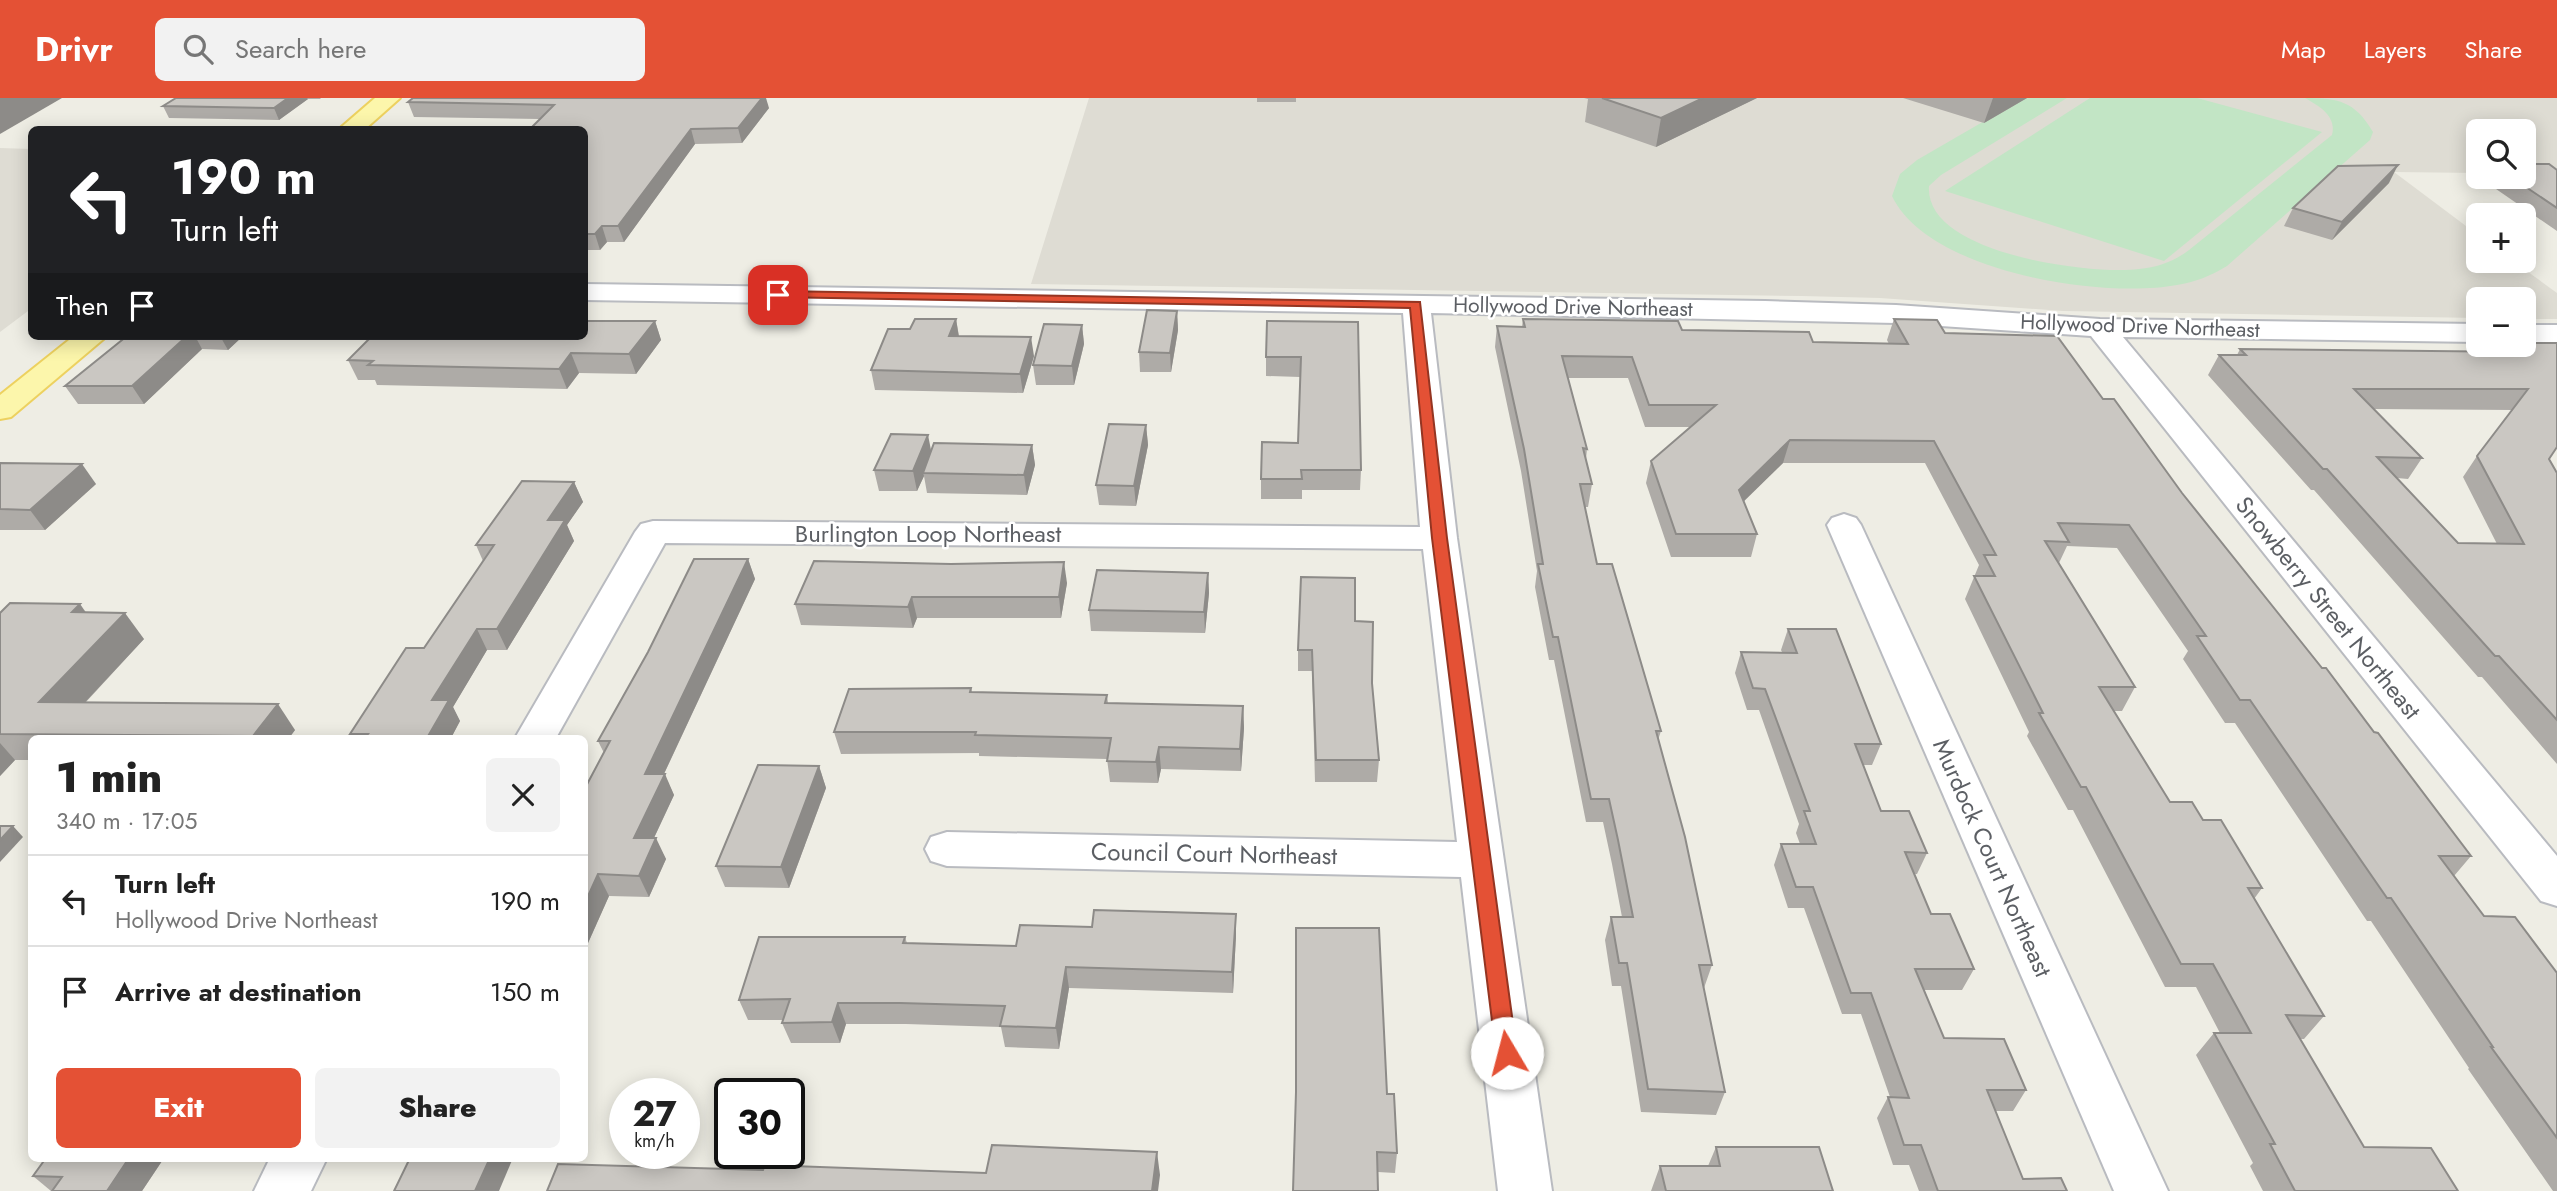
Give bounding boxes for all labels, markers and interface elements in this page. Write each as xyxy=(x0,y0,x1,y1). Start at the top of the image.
search box xyxy=(155,18,645,81)
text: Drivr xyxy=(35,26,113,73)
icon: search xyxy=(179,30,217,68)
text: Search here xyxy=(235,30,366,68)
text: Map xyxy=(2281,32,2326,67)
text: Layers xyxy=(2364,32,2426,67)
text: Share xyxy=(2464,32,2522,67)
map controls xyxy=(2466,119,2536,357)
button: search xyxy=(2466,119,2536,189)
text: 190 m xyxy=(171,142,316,212)
icon: left xyxy=(56,154,147,245)
button: + xyxy=(2466,203,2536,273)
text: Turn left xyxy=(171,207,278,253)
pin xyxy=(748,265,808,325)
icon: arrive xyxy=(759,276,797,314)
text: Then xyxy=(56,287,109,325)
icon: arrive xyxy=(123,287,161,325)
button: − xyxy=(2466,287,2536,357)
street label: Hollywood Drive Northeast xyxy=(1453,290,1693,324)
street label: Hollywood Drive Northeast xyxy=(2020,307,2260,345)
street label: Snowberry Street Northeast xyxy=(2227,489,2430,727)
street label: Burlington Loop Northeast xyxy=(795,516,1061,551)
street label: Murdock Court Northeast xyxy=(1924,733,2061,983)
text: 1 min xyxy=(56,747,162,808)
button: close xyxy=(486,758,560,832)
text: 340 m · 17:05 xyxy=(56,804,197,838)
street label: Council Court Northeast xyxy=(1091,834,1338,873)
text: Turn left xyxy=(115,865,215,903)
icon: left xyxy=(56,882,94,920)
text: 190 m xyxy=(490,882,560,920)
text: Hollywood Drive Northeast xyxy=(115,903,377,937)
icon: arrive xyxy=(56,973,94,1011)
text: Arrive at destination xyxy=(115,973,362,1011)
text: 150 m xyxy=(490,973,560,1011)
position arrow xyxy=(1470,1016,1544,1090)
button: Exit xyxy=(56,1068,301,1148)
button: Share xyxy=(315,1068,560,1148)
speed limit sign: 30 xyxy=(714,1078,805,1169)
text: 27 xyxy=(632,1089,677,1139)
text: km/h xyxy=(634,1128,675,1154)

